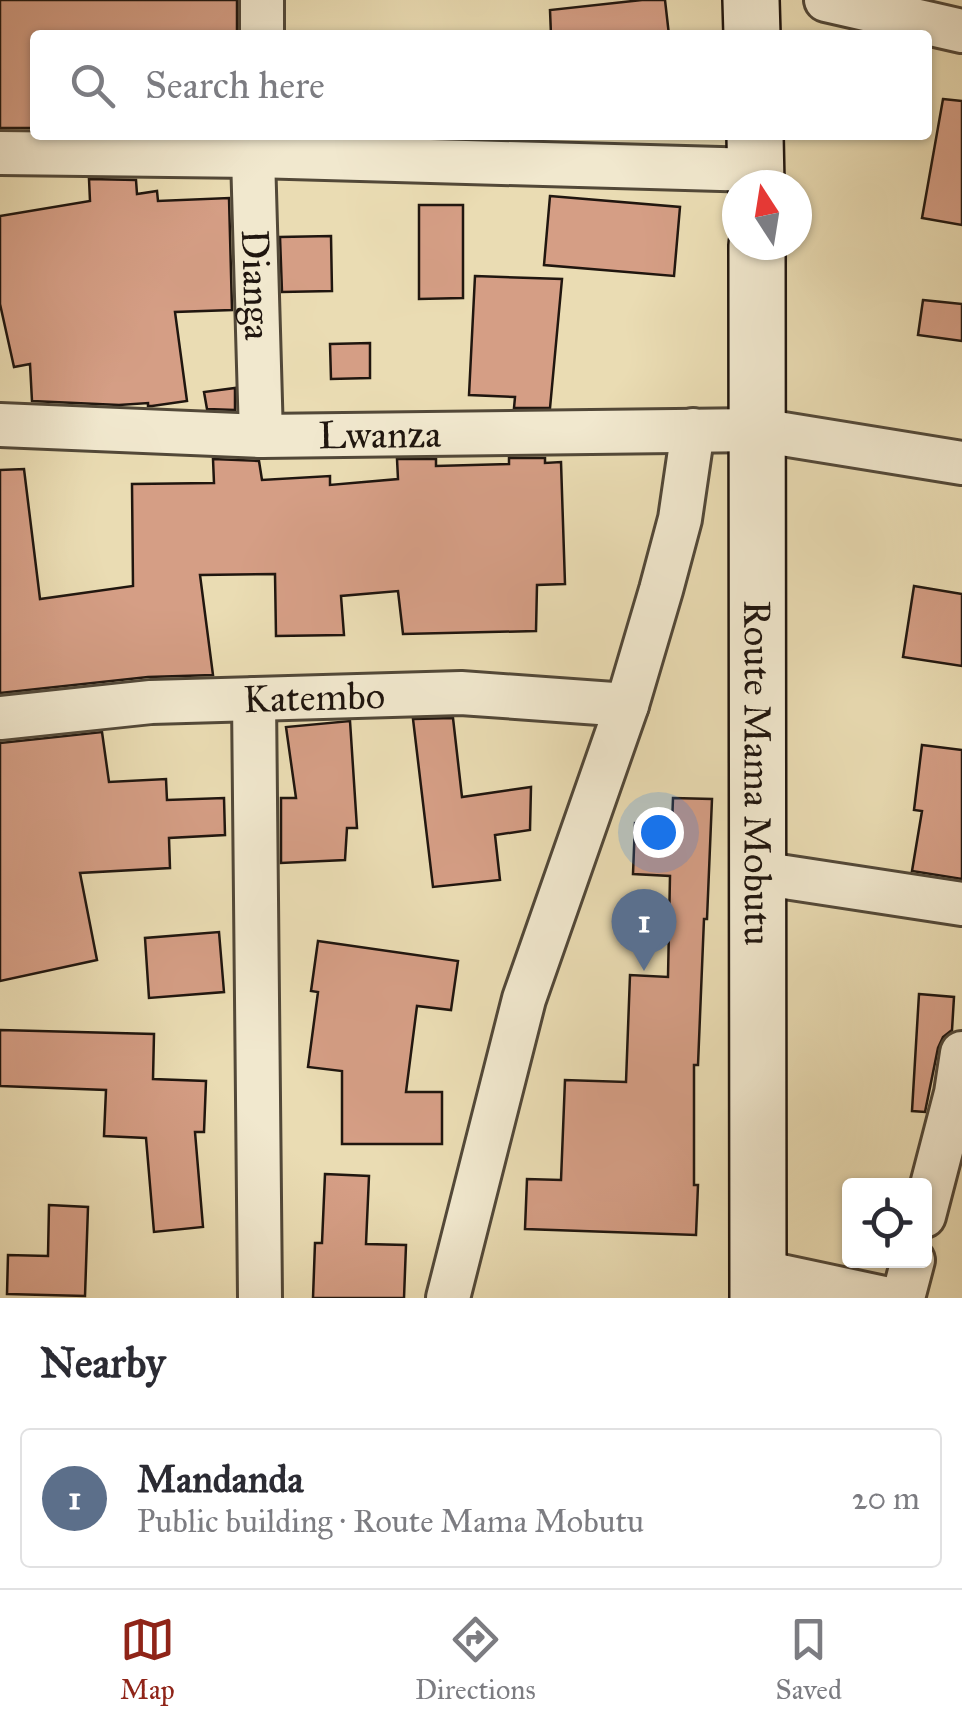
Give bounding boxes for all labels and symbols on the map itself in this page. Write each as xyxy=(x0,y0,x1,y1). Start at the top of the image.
north arrow xyxy=(722,170,812,260)
street label: Dianga xyxy=(232,229,281,342)
street label: Lwanza xyxy=(318,411,442,458)
street label: Route Mama Mobutu xyxy=(734,600,781,946)
street label: Katembo xyxy=(242,672,386,722)
your location xyxy=(633,807,684,858)
pin: 1 xyxy=(612,888,676,971)

